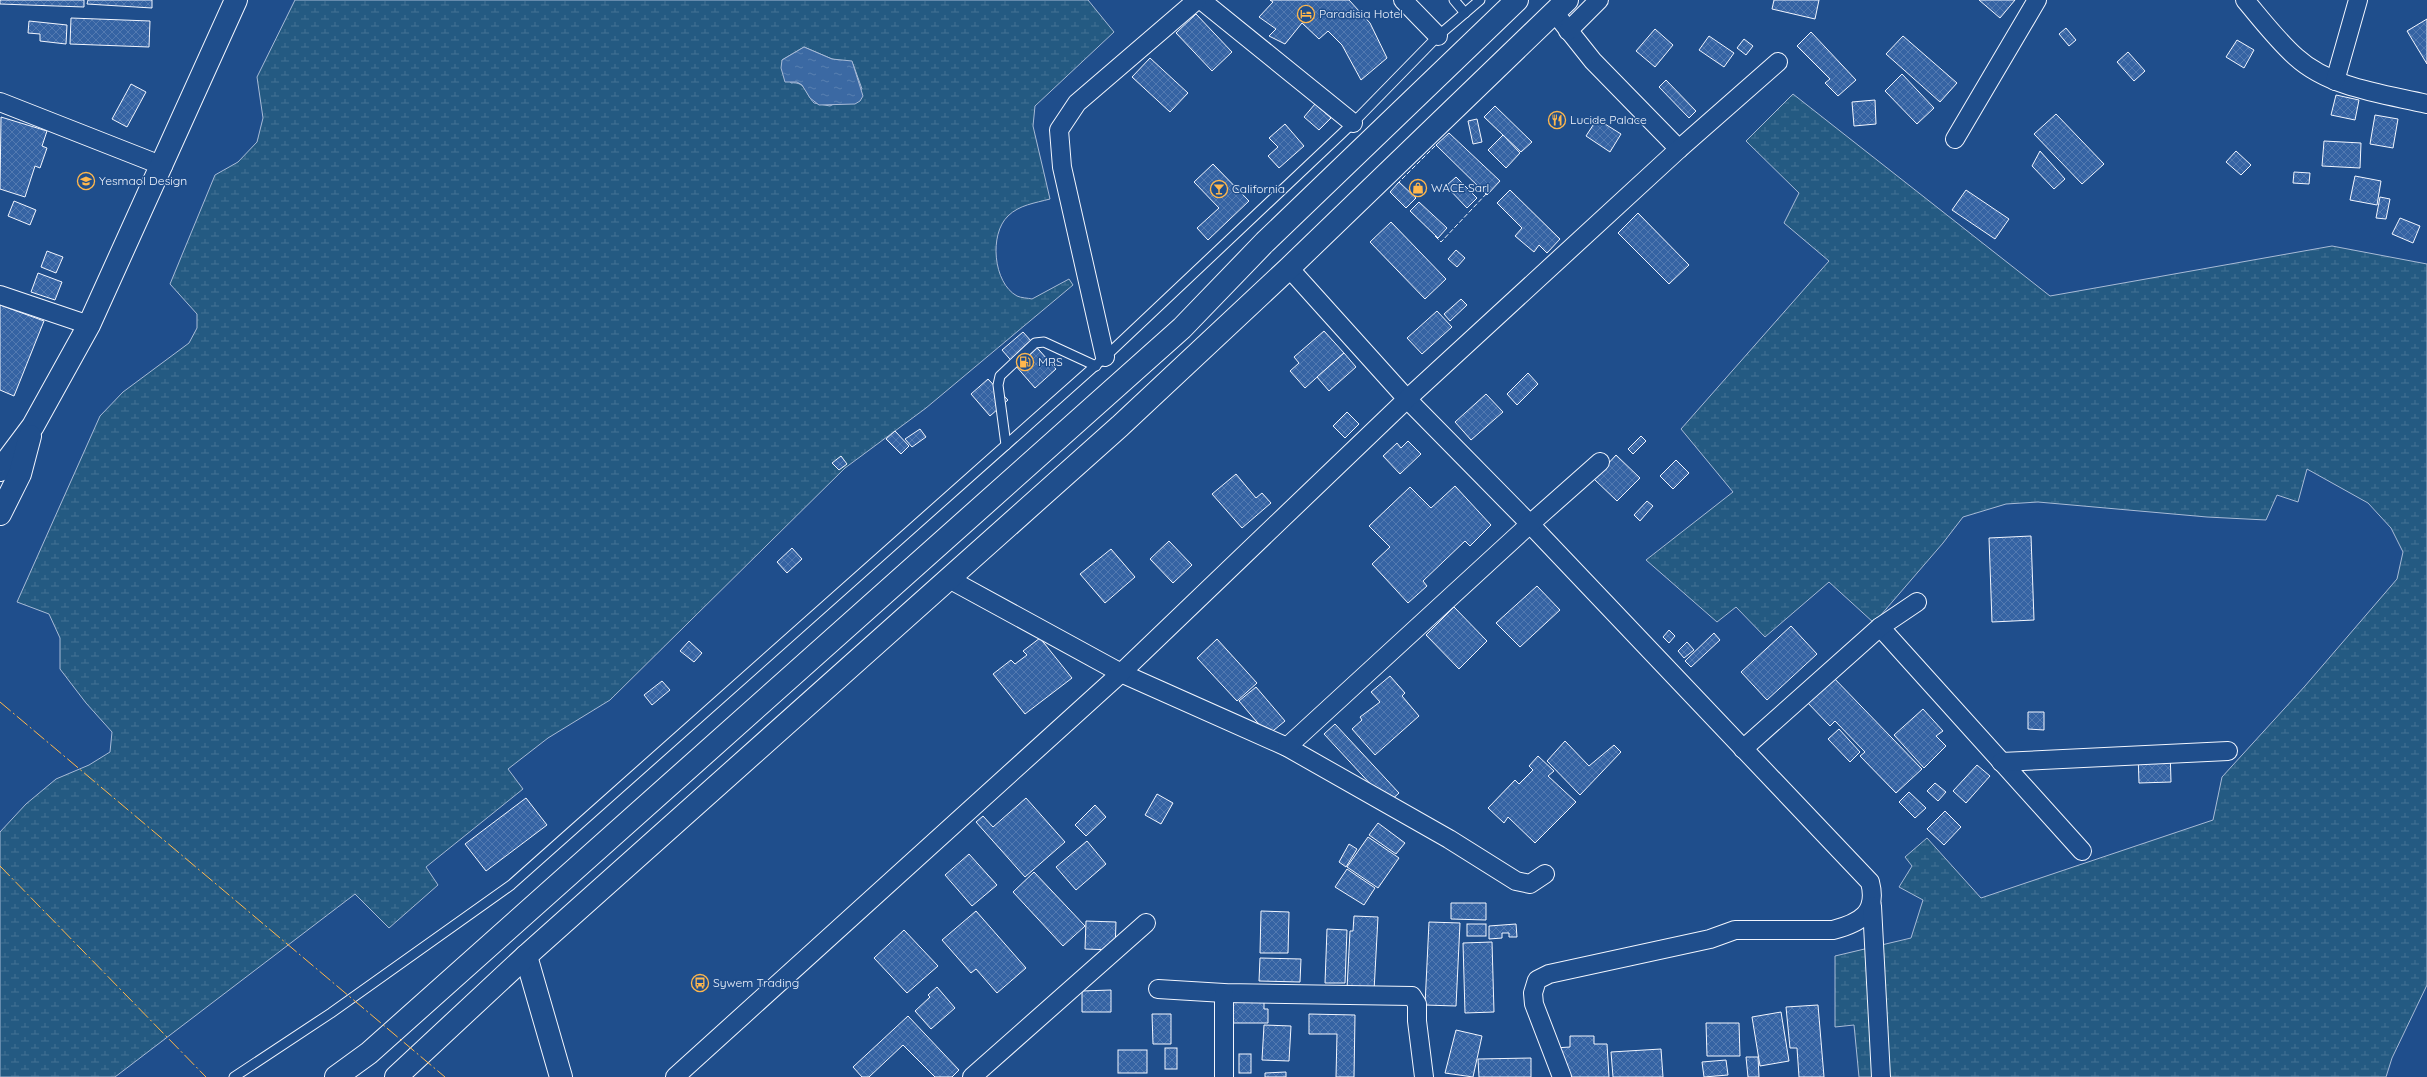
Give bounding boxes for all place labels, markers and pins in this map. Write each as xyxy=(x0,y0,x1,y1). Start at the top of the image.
hotel icon: Paradisia Hotel xyxy=(1296,4,1316,24)
place label: Paradisia Hotel xyxy=(1319,6,1403,21)
restaurant icon: Lucide Palace xyxy=(1547,110,1567,130)
place label: Lucide Palace xyxy=(1570,112,1647,127)
school or university icon: Yesmaol Design xyxy=(76,171,96,191)
place label: Yesmaol Design xyxy=(99,173,187,188)
shop icon: WACE Sarl xyxy=(1408,178,1428,198)
bar icon: California xyxy=(1209,179,1229,199)
place label: WACE Sarl xyxy=(1431,180,1489,195)
place label: California xyxy=(1232,181,1285,196)
fuel station icon: MRS xyxy=(1015,352,1035,372)
place label: MRS xyxy=(1038,354,1063,369)
bus stop icon: Sywem Trading xyxy=(690,973,710,993)
place label: Sywem Trading xyxy=(713,975,799,990)

